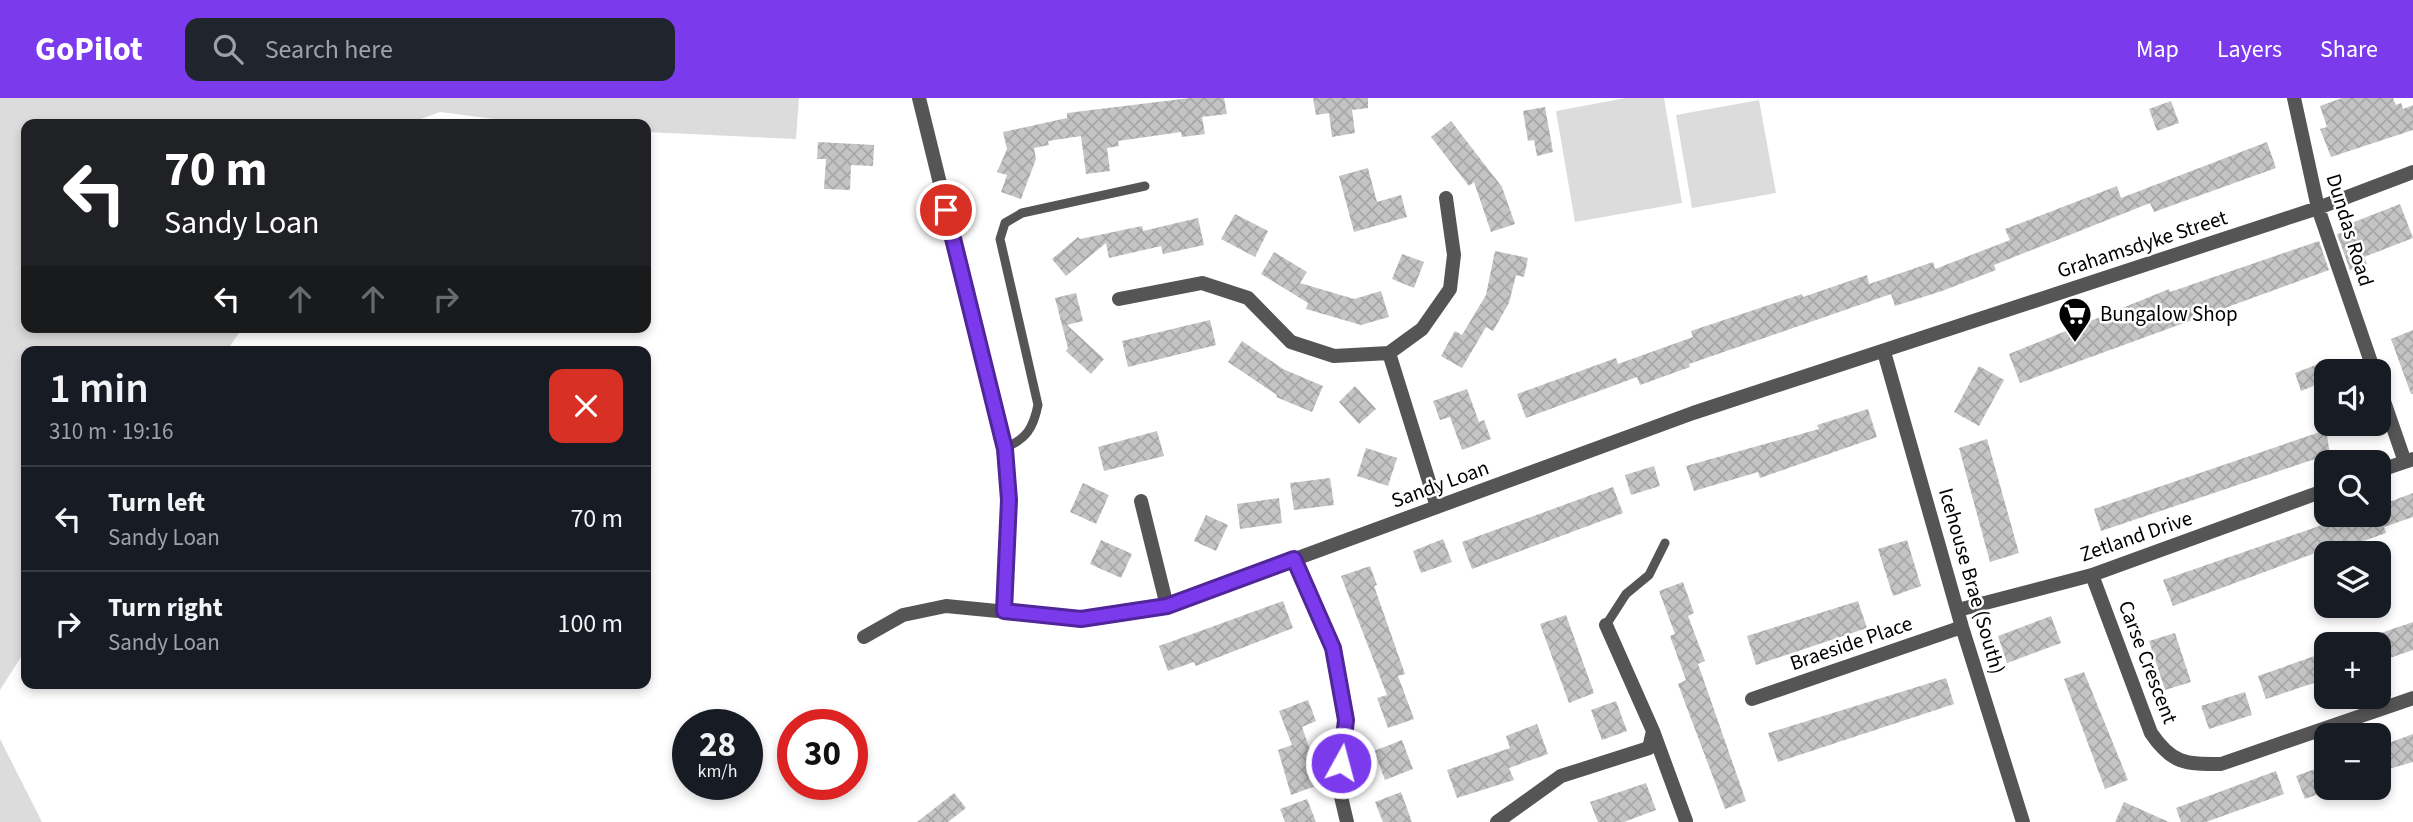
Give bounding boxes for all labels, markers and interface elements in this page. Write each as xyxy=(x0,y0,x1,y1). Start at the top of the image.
search box xyxy=(185,18,675,81)
text: GoPilot xyxy=(35,26,143,73)
icon: search xyxy=(209,30,247,68)
text: Search here xyxy=(265,31,393,68)
text: Map xyxy=(2136,32,2179,67)
text: Layers xyxy=(2217,32,2282,67)
text: Share xyxy=(2320,32,2378,67)
text: 70 m xyxy=(164,135,268,205)
icon: left xyxy=(49,147,140,238)
street label: Dundas Road xyxy=(2319,170,2381,290)
pin xyxy=(916,180,976,240)
icon: arrive xyxy=(927,191,965,229)
text: Sandy Loan xyxy=(164,200,320,246)
street label: Grahamsdyke Street xyxy=(2053,202,2231,286)
icon: left xyxy=(208,280,246,318)
icon: ahead xyxy=(281,280,319,318)
icon: ahead xyxy=(354,280,392,318)
icon: right xyxy=(427,280,465,318)
supermarket icon: Bungalow Shop xyxy=(2056,295,2094,344)
place label: Bungalow Shop xyxy=(2100,299,2238,329)
text: 1 min xyxy=(49,359,149,419)
map controls xyxy=(2314,359,2391,800)
button: sound xyxy=(2314,359,2391,436)
button: close xyxy=(549,369,623,443)
text: 310 m · 19:16 xyxy=(49,415,173,448)
button: search xyxy=(2314,450,2391,527)
street label: Sandy Loan xyxy=(1387,452,1493,516)
text: Turn left xyxy=(108,484,205,521)
street label: Icehouse Brae (South) xyxy=(1931,484,2013,678)
icon: left xyxy=(49,500,87,538)
text: 70 m xyxy=(570,500,623,537)
street label: Zetland Drive xyxy=(2076,503,2196,569)
text: Sandy Loan xyxy=(108,521,220,554)
button: layers xyxy=(2314,541,2391,618)
text: Turn right xyxy=(108,589,223,626)
street label: Carse Crescent xyxy=(2111,596,2185,728)
icon: right xyxy=(49,605,87,643)
text: 100 m xyxy=(557,605,623,642)
street label: Braeside Place xyxy=(1786,608,1916,678)
text: Sandy Loan xyxy=(108,626,220,659)
button: + xyxy=(2314,632,2391,709)
speed limit sign: 30 xyxy=(777,709,868,800)
text: 28 xyxy=(699,720,736,770)
button: − xyxy=(2314,723,2391,800)
position arrow xyxy=(1304,726,1378,800)
text: km/h xyxy=(698,759,737,784)

